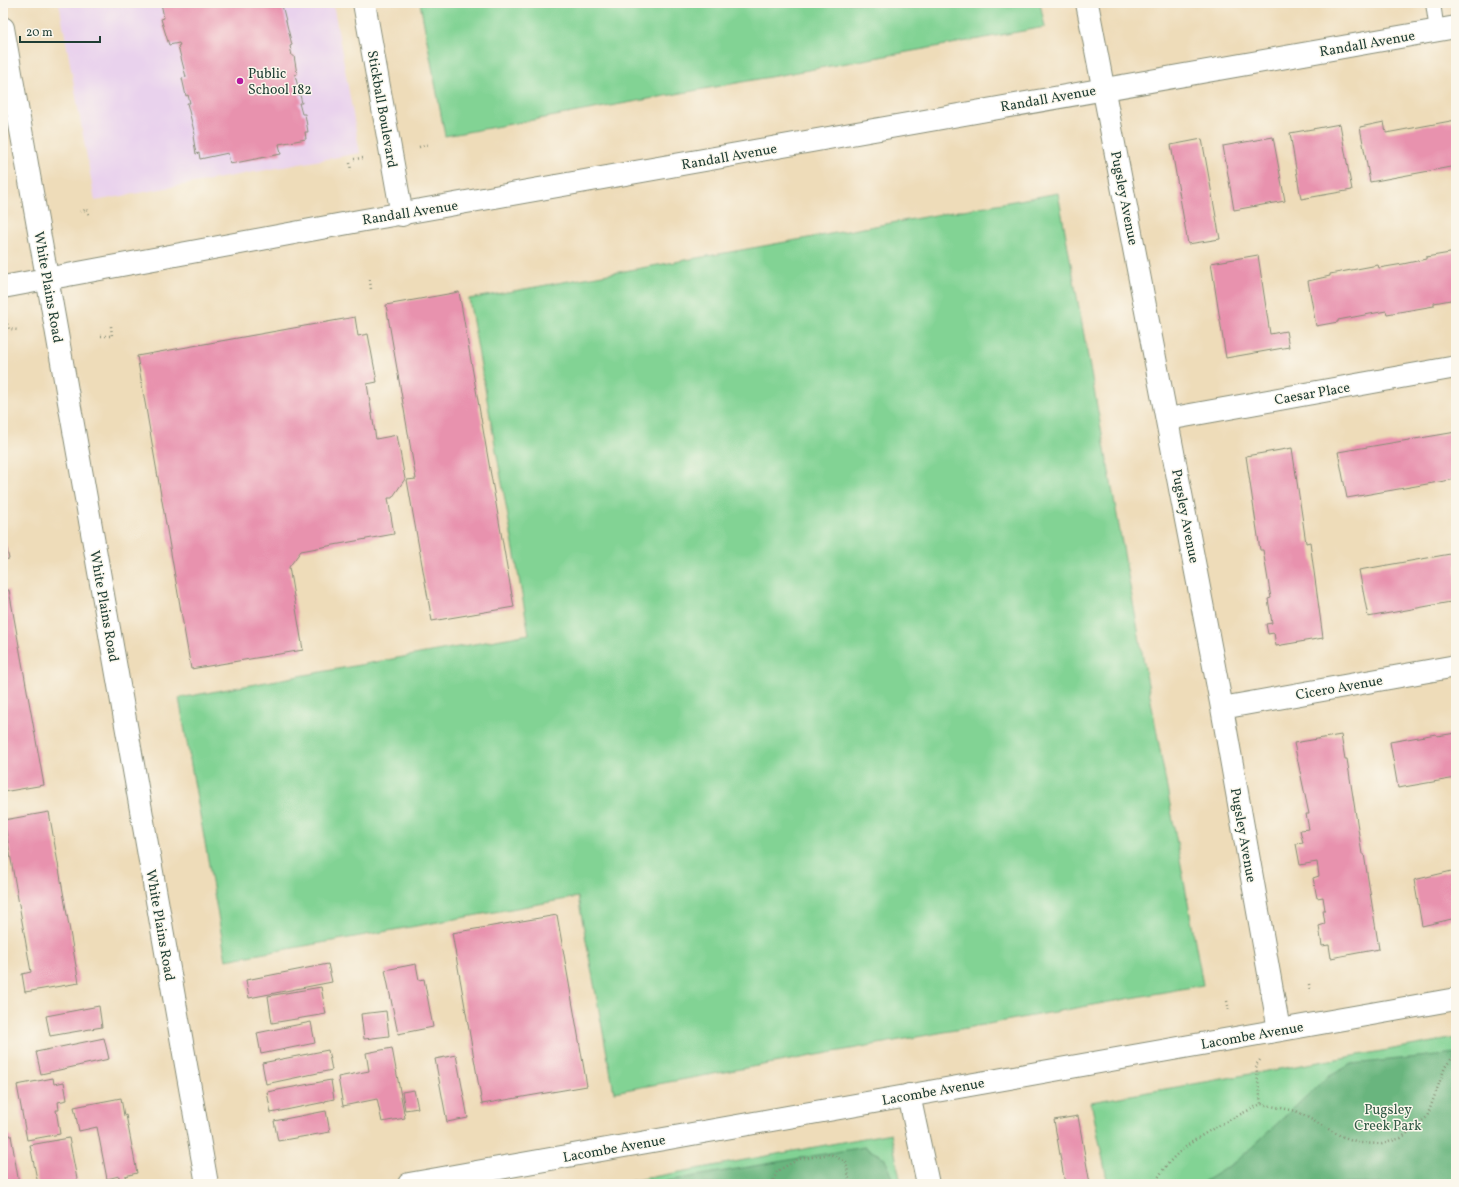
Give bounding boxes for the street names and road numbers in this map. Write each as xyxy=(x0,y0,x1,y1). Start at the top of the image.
street label: Randall Avenue xyxy=(1318,27,1417,62)
street label: Stickball Boulevard xyxy=(362,49,401,170)
street label: Randall Avenue xyxy=(999,82,1098,117)
street label: Randall Avenue xyxy=(680,140,779,175)
street label: Pugsley Avenue xyxy=(1105,150,1142,247)
street label: Randall Avenue xyxy=(361,196,460,230)
street label: White Plains Road xyxy=(28,230,67,345)
street label: Caesar Place xyxy=(1273,378,1352,410)
street label: Pugsley Avenue xyxy=(1166,468,1203,565)
street label: White Plains Road xyxy=(84,549,123,664)
street label: Cicero Avenue xyxy=(1294,671,1385,705)
street label: Pugsley Avenue xyxy=(1225,787,1260,884)
street label: White Plains Road xyxy=(140,868,179,983)
street label: Lacombe Avenue xyxy=(1200,1018,1305,1055)
street label: Lacombe Avenue xyxy=(881,1074,986,1111)
street label: Lacombe Avenue xyxy=(562,1131,667,1168)

